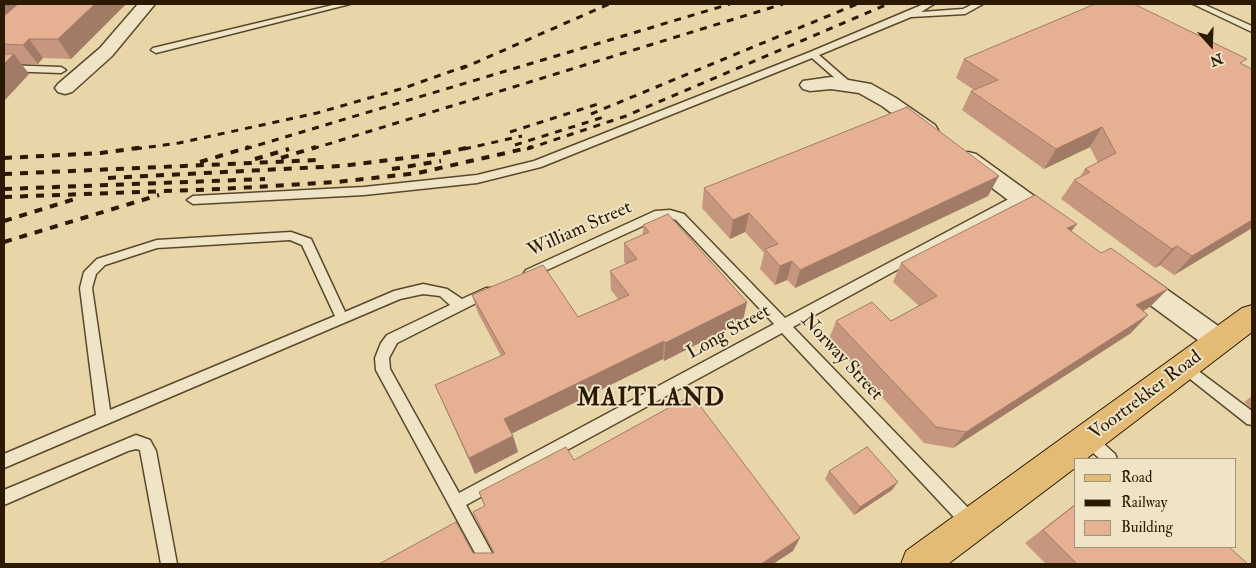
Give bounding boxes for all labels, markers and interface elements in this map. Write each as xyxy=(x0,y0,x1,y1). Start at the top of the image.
north arrow xyxy=(1186,20,1236,70)
text: N xyxy=(1208,49,1225,70)
street label: William Street xyxy=(524,197,636,263)
street label: Long Street xyxy=(683,301,775,365)
street label: Norway Street xyxy=(795,310,887,406)
street label: Voortrekker Road xyxy=(1085,346,1207,446)
district label: MAITLAND xyxy=(576,386,726,414)
legend xyxy=(1074,458,1236,548)
text: Road xyxy=(1121,468,1152,487)
text: Railway xyxy=(1121,493,1167,512)
text: Building xyxy=(1121,518,1173,537)

